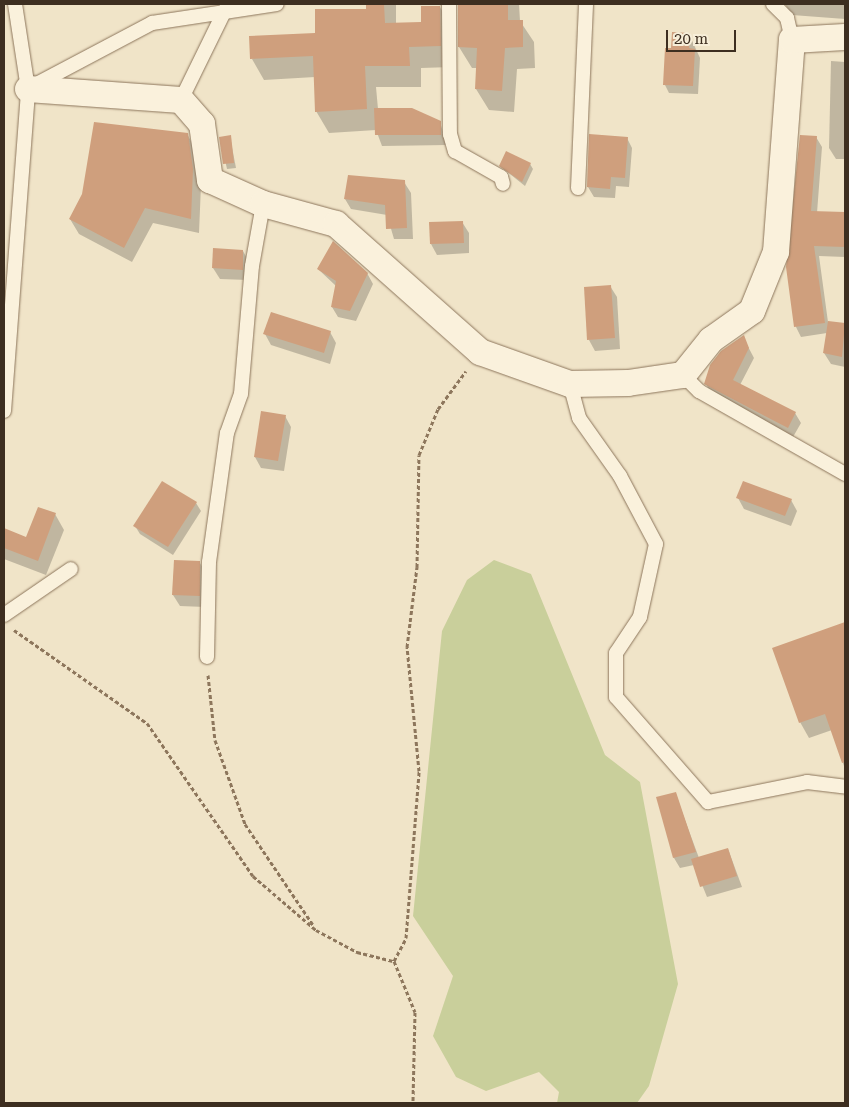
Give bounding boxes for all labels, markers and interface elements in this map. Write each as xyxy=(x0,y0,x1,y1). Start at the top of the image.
scale bar xyxy=(669,20,739,52)
text: 20 m xyxy=(674,30,708,48)

